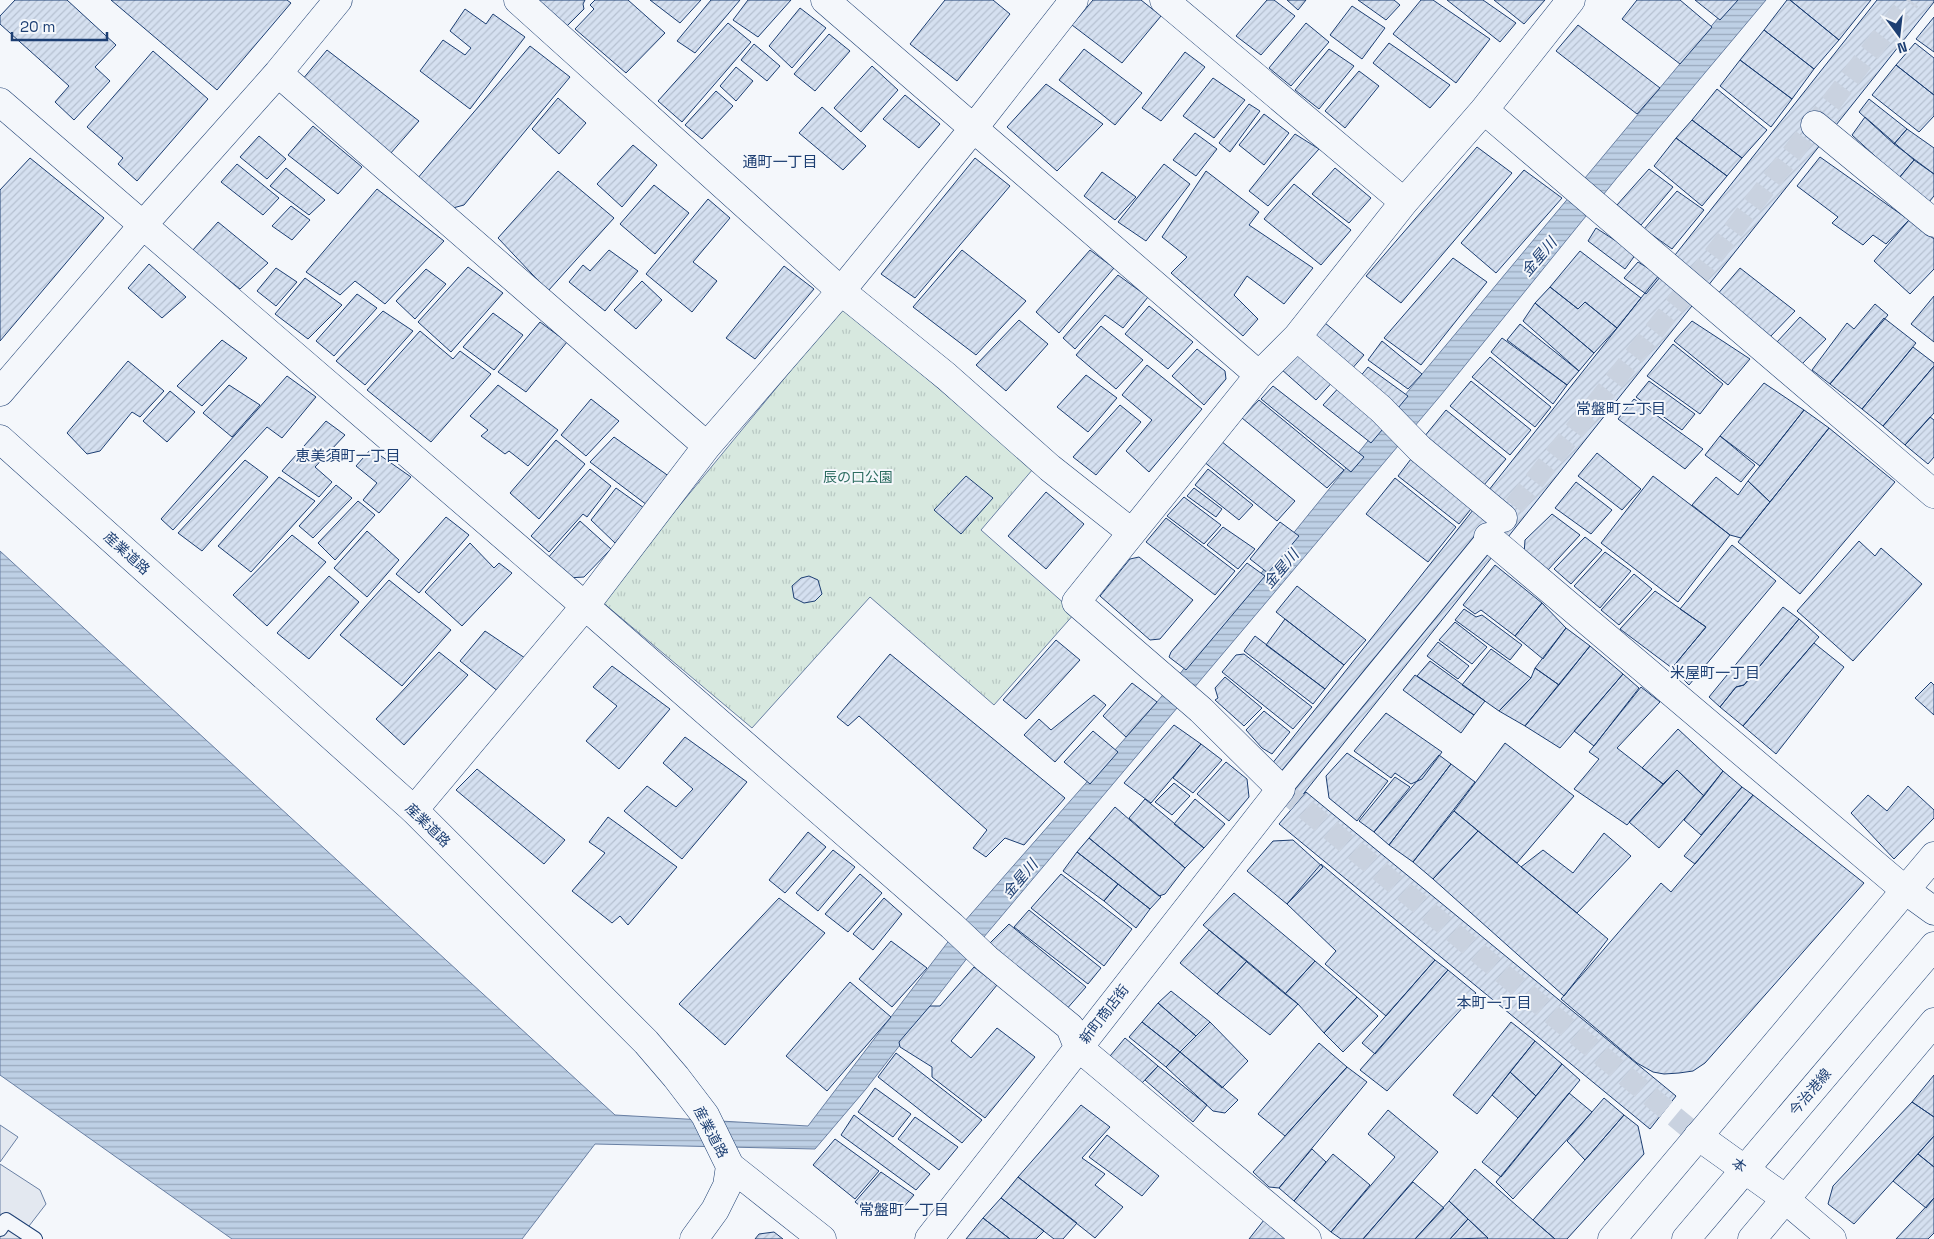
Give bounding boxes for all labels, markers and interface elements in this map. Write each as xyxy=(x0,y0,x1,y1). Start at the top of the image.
scale bar xyxy=(12,10,108,42)
north arrow xyxy=(1874,10,1924,60)
text: 20 m xyxy=(20,17,55,36)
text: N xyxy=(1895,38,1909,57)
district label: 通町一丁目 xyxy=(742,152,818,171)
water label: 金星川 xyxy=(1517,232,1562,280)
district label: 常盤町二丁目 xyxy=(1576,399,1666,418)
district label: 恵美須町一丁目 xyxy=(295,446,401,465)
park label: 辰の口公園 xyxy=(823,468,893,486)
street label: 産業道路 xyxy=(100,528,154,578)
water label: 金星川 xyxy=(1259,544,1304,592)
district label: 米屋町一丁目 xyxy=(1670,663,1760,682)
street label: 産業道路 xyxy=(402,799,454,851)
water label: 金星川 xyxy=(998,854,1043,902)
street label: 新町商店街 xyxy=(1075,981,1133,1047)
district label: 本町一丁目 xyxy=(1456,993,1532,1012)
street label: 今治港線 xyxy=(1785,1065,1835,1119)
street label: 産業道路 xyxy=(690,1103,732,1161)
street label: 本 xyxy=(1728,1154,1750,1176)
district label: 常盤町一丁目 xyxy=(859,1200,949,1219)

